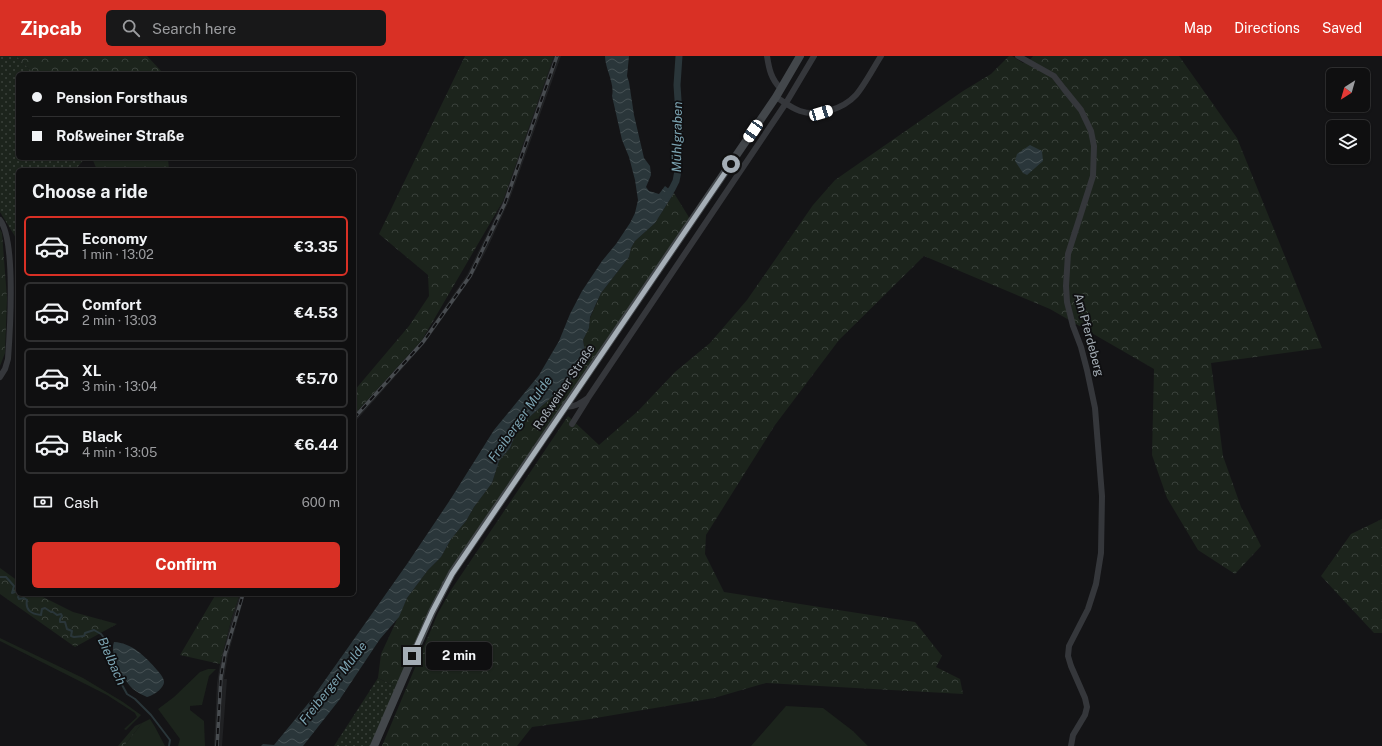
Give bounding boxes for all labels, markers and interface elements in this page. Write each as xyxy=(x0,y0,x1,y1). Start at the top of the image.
search box xyxy=(106,10,386,46)
text: Zipcab xyxy=(20,17,82,39)
icon: search xyxy=(120,17,142,39)
text: Search here xyxy=(152,20,236,37)
text: Map xyxy=(1184,20,1212,36)
text: Directions xyxy=(1234,20,1300,36)
text: Saved xyxy=(1322,20,1362,36)
north arrow xyxy=(1326,68,1370,112)
map controls xyxy=(1326,68,1370,164)
text: Pension Forsthaus xyxy=(56,89,188,106)
water label: Mühlgraben xyxy=(669,101,685,173)
car xyxy=(808,104,834,122)
car xyxy=(741,118,765,144)
button: layers xyxy=(1326,120,1370,164)
text: Roßweiner Straße xyxy=(56,127,185,144)
route start xyxy=(722,155,740,173)
text: Choose a ride xyxy=(32,181,148,202)
icon: car xyxy=(34,228,70,264)
text: Economy xyxy=(82,230,147,247)
text: €3.35 xyxy=(294,238,338,255)
text: 1 min · 13:02 xyxy=(82,247,154,262)
street label: Am Pferdeberg xyxy=(1071,292,1107,378)
icon: car xyxy=(34,294,70,330)
text: Comfort xyxy=(82,296,142,313)
text: €4.53 xyxy=(294,304,338,321)
text: 2 min · 13:03 xyxy=(82,313,157,328)
street label: Roßweiner Straße xyxy=(530,342,598,432)
icon: car xyxy=(34,360,70,396)
text: XL xyxy=(82,362,101,379)
text: €5.70 xyxy=(296,370,338,387)
water label: Freiberger Mulde xyxy=(485,373,555,465)
text: 3 min · 13:04 xyxy=(82,379,157,394)
icon: car xyxy=(34,426,70,462)
text: Black xyxy=(82,428,122,445)
text: €6.44 xyxy=(295,436,338,453)
text: 4 min · 13:05 xyxy=(82,445,157,460)
icon: cash xyxy=(32,491,54,513)
text: Cash xyxy=(64,494,99,511)
text: 600 m xyxy=(302,495,340,510)
button: Confirm xyxy=(32,542,340,588)
water label: Bielbach xyxy=(95,635,129,687)
water label: Freiberger Mulde xyxy=(296,639,370,727)
callout: 2 min xyxy=(426,642,492,670)
route end xyxy=(403,647,421,665)
text: 2 min xyxy=(442,648,476,663)

